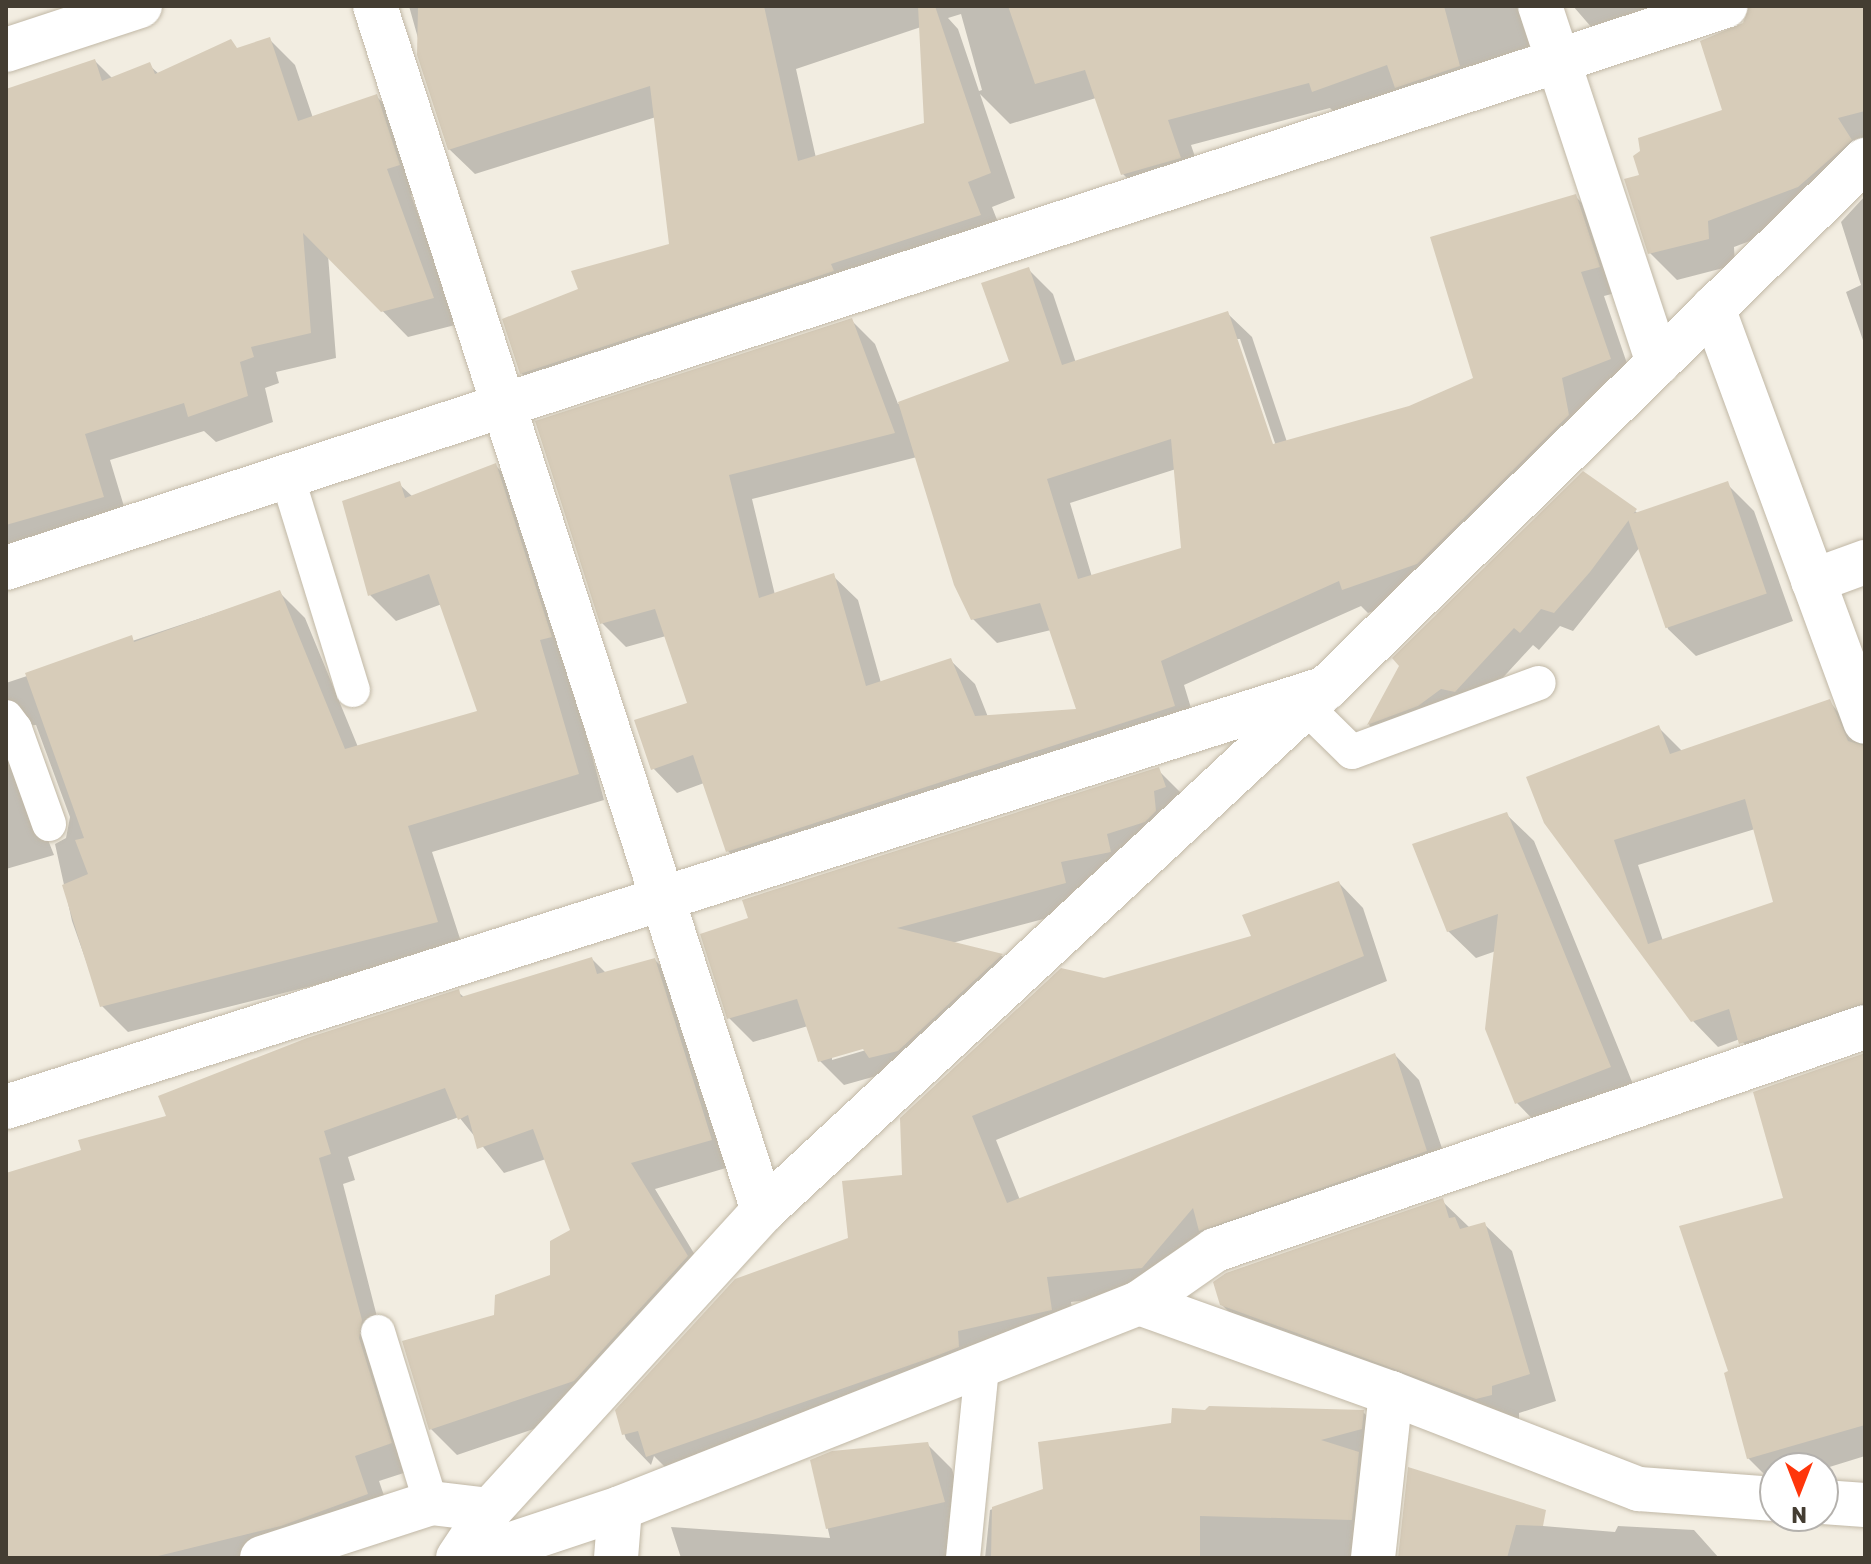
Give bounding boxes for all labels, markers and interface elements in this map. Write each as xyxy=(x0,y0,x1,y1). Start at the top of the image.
north arrow xyxy=(1759,1452,1839,1532)
text: N xyxy=(1791,1501,1807,1528)

